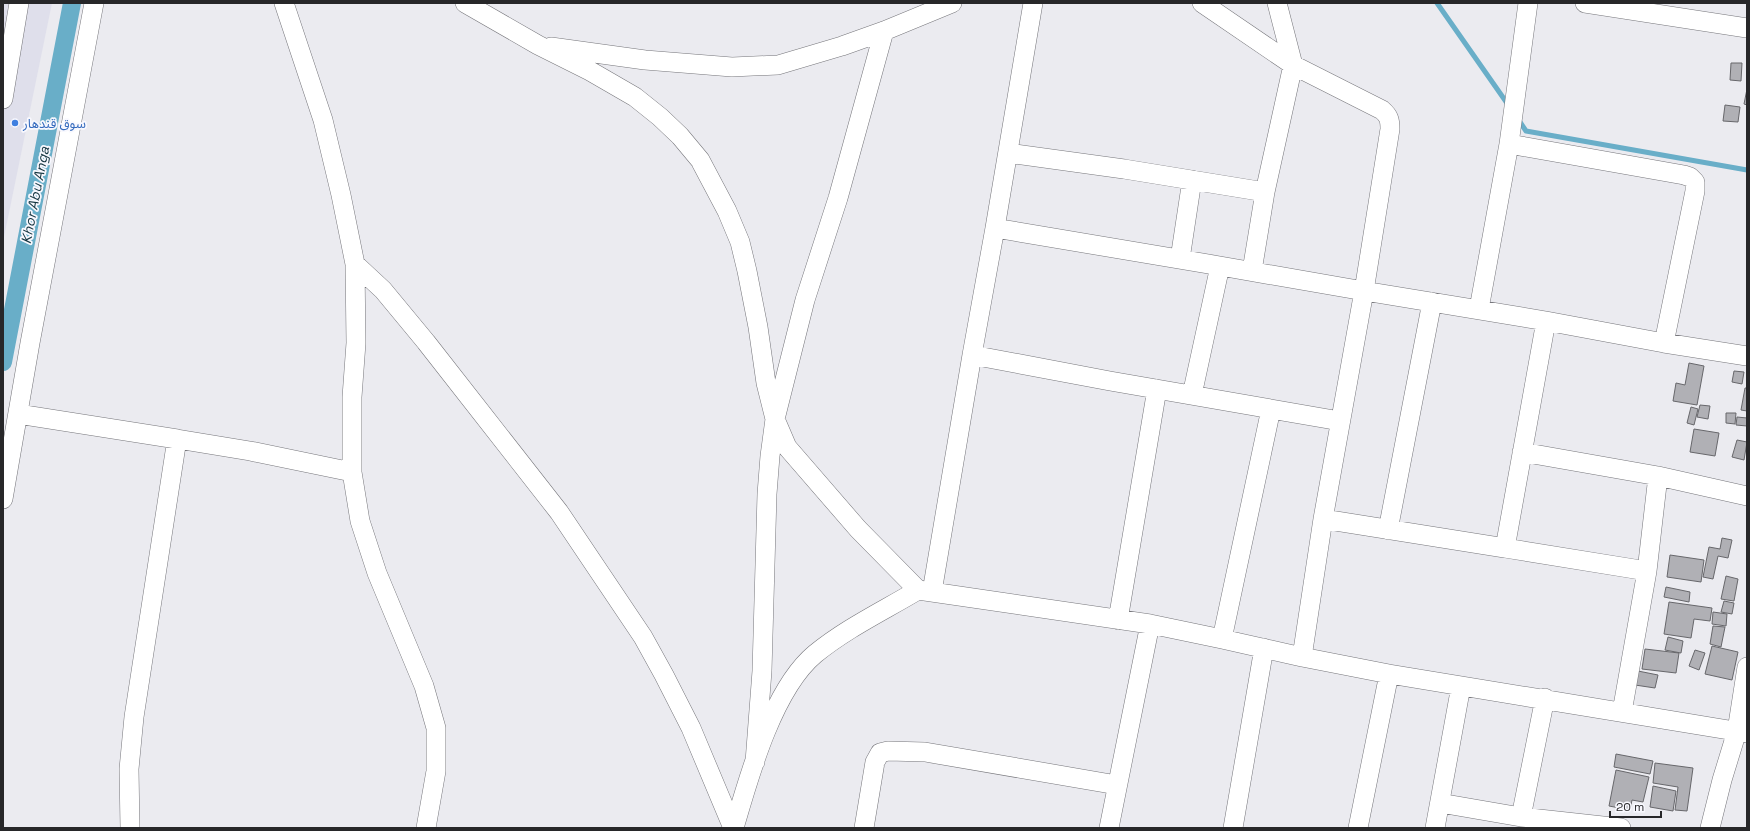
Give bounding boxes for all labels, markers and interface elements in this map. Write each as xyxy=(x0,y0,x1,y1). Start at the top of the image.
place label: سوق قندهار xyxy=(22,115,86,132)
marker: سوق قندهار xyxy=(10,118,20,128)
water label: Khor Abu Anga xyxy=(17,144,53,245)
scale bar xyxy=(1610,793,1661,819)
text: 20 m xyxy=(1616,799,1644,815)

